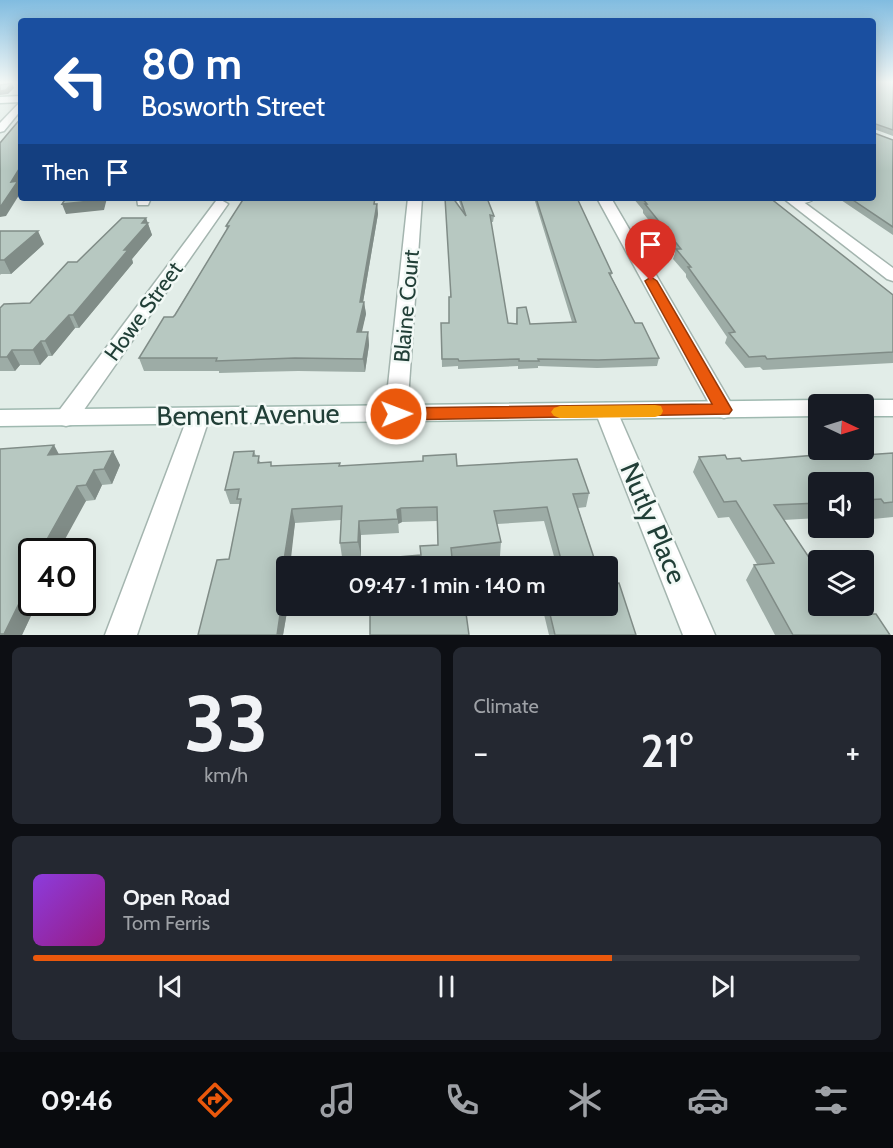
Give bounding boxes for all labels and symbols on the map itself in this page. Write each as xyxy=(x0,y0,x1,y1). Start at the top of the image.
pin xyxy=(625,219,676,281)
street label: Blaine Court xyxy=(388,248,425,364)
street label: Howe Street xyxy=(98,256,189,366)
position arrow xyxy=(364,382,428,446)
north arrow xyxy=(808,394,874,460)
street label: Bement Avenue xyxy=(156,396,340,433)
street label: Nutly Place xyxy=(613,457,694,589)
speed limit sign: 40 xyxy=(18,538,96,616)

